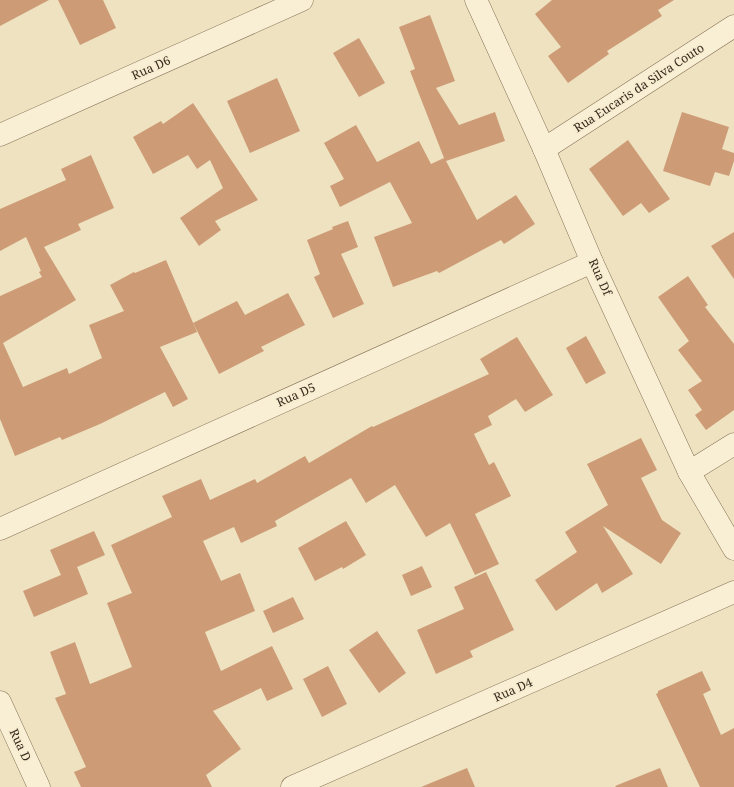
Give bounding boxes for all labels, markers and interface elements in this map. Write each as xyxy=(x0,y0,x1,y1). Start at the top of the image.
street label: Rua Eucaris da Silva Couto xyxy=(570,39,707,136)
street label: Rua D6 xyxy=(129,51,173,84)
street label: Rua Df xyxy=(585,256,617,299)
street label: Rua D5 xyxy=(274,378,318,411)
street label: Rua D4 xyxy=(491,673,535,706)
street label: Rua D xyxy=(6,726,35,764)

